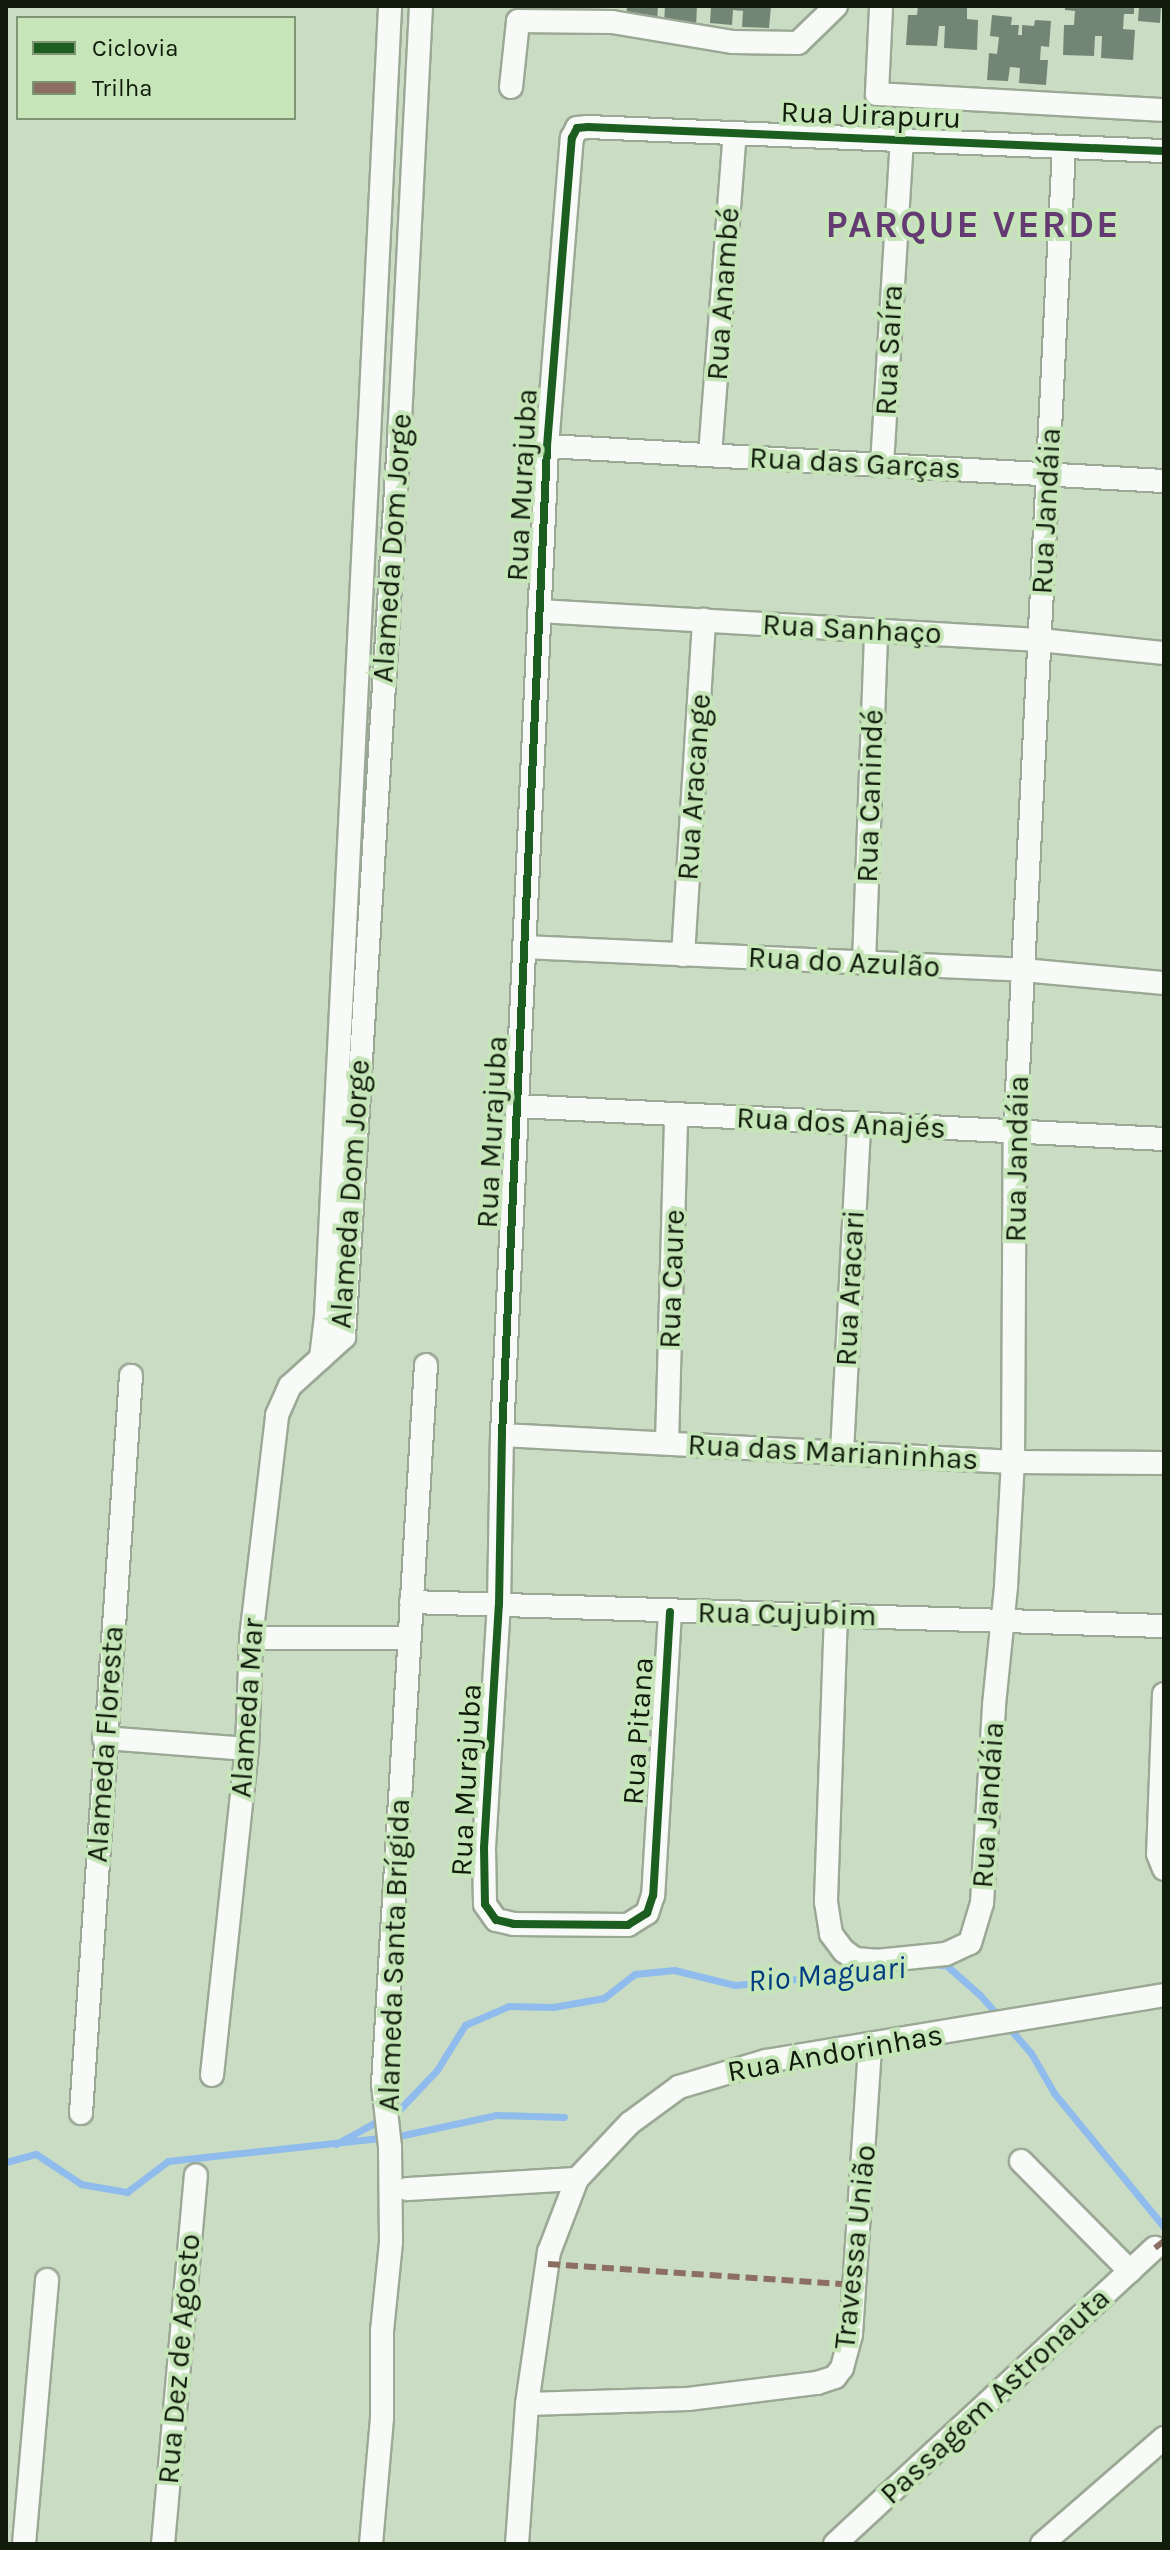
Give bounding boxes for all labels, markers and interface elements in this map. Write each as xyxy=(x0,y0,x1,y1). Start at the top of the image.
legend xyxy=(16,16,296,120)
text: Ciclovia xyxy=(92,34,179,62)
text: Trilha xyxy=(92,74,153,102)
street label: Rua Uirapuru xyxy=(780,94,962,136)
district label: PARQUE VERDE xyxy=(826,202,1120,248)
street label: Rua Anambé xyxy=(699,206,747,382)
street label: Rua Saíra xyxy=(868,284,910,416)
street label: Rua Murajuba xyxy=(499,388,545,582)
street label: Alameda Dom Jorge xyxy=(365,412,419,684)
street label: Rua Jandáia xyxy=(1024,427,1068,595)
street label: Rua das Garças xyxy=(748,439,962,487)
street label: Rua Sanhaço xyxy=(761,606,943,652)
street label: Rua Aracange xyxy=(670,692,718,882)
street label: Rua Canindé xyxy=(849,709,891,883)
street label: Rua do Azulão xyxy=(747,939,941,985)
street label: Rua Murajuba xyxy=(469,1035,515,1229)
street label: Alameda Dom Jorge xyxy=(323,1058,377,1330)
street label: Rua Jandáia xyxy=(998,1075,1036,1243)
street label: Rua dos Anajés xyxy=(735,1100,947,1146)
street label: Rua Caure xyxy=(652,1209,692,1349)
street label: Rua Aracari xyxy=(828,1209,872,1367)
street label: Rua das Marianinhas xyxy=(687,1426,979,1478)
street label: Rua Cujubim xyxy=(697,1594,877,1634)
street label: Alameda Mar xyxy=(223,1617,271,1799)
street label: Alameda Floresta xyxy=(79,1624,131,1864)
street label: Rua Pitana xyxy=(615,1656,661,1806)
street label: Rua Murajuba xyxy=(443,1683,489,1877)
street label: Rua Jandáia xyxy=(964,1721,1012,1889)
street label: Alameda Santa Brígida xyxy=(371,1798,417,2112)
water label: Rio Maguari xyxy=(746,1949,908,2001)
street label: Rua Andorinhas xyxy=(725,2016,945,2090)
street label: Travessa União xyxy=(826,2143,884,2351)
street label: Rua Dez de Agosto xyxy=(150,2232,208,2486)
street label: Passagem Astronauta xyxy=(873,2280,1117,2512)

